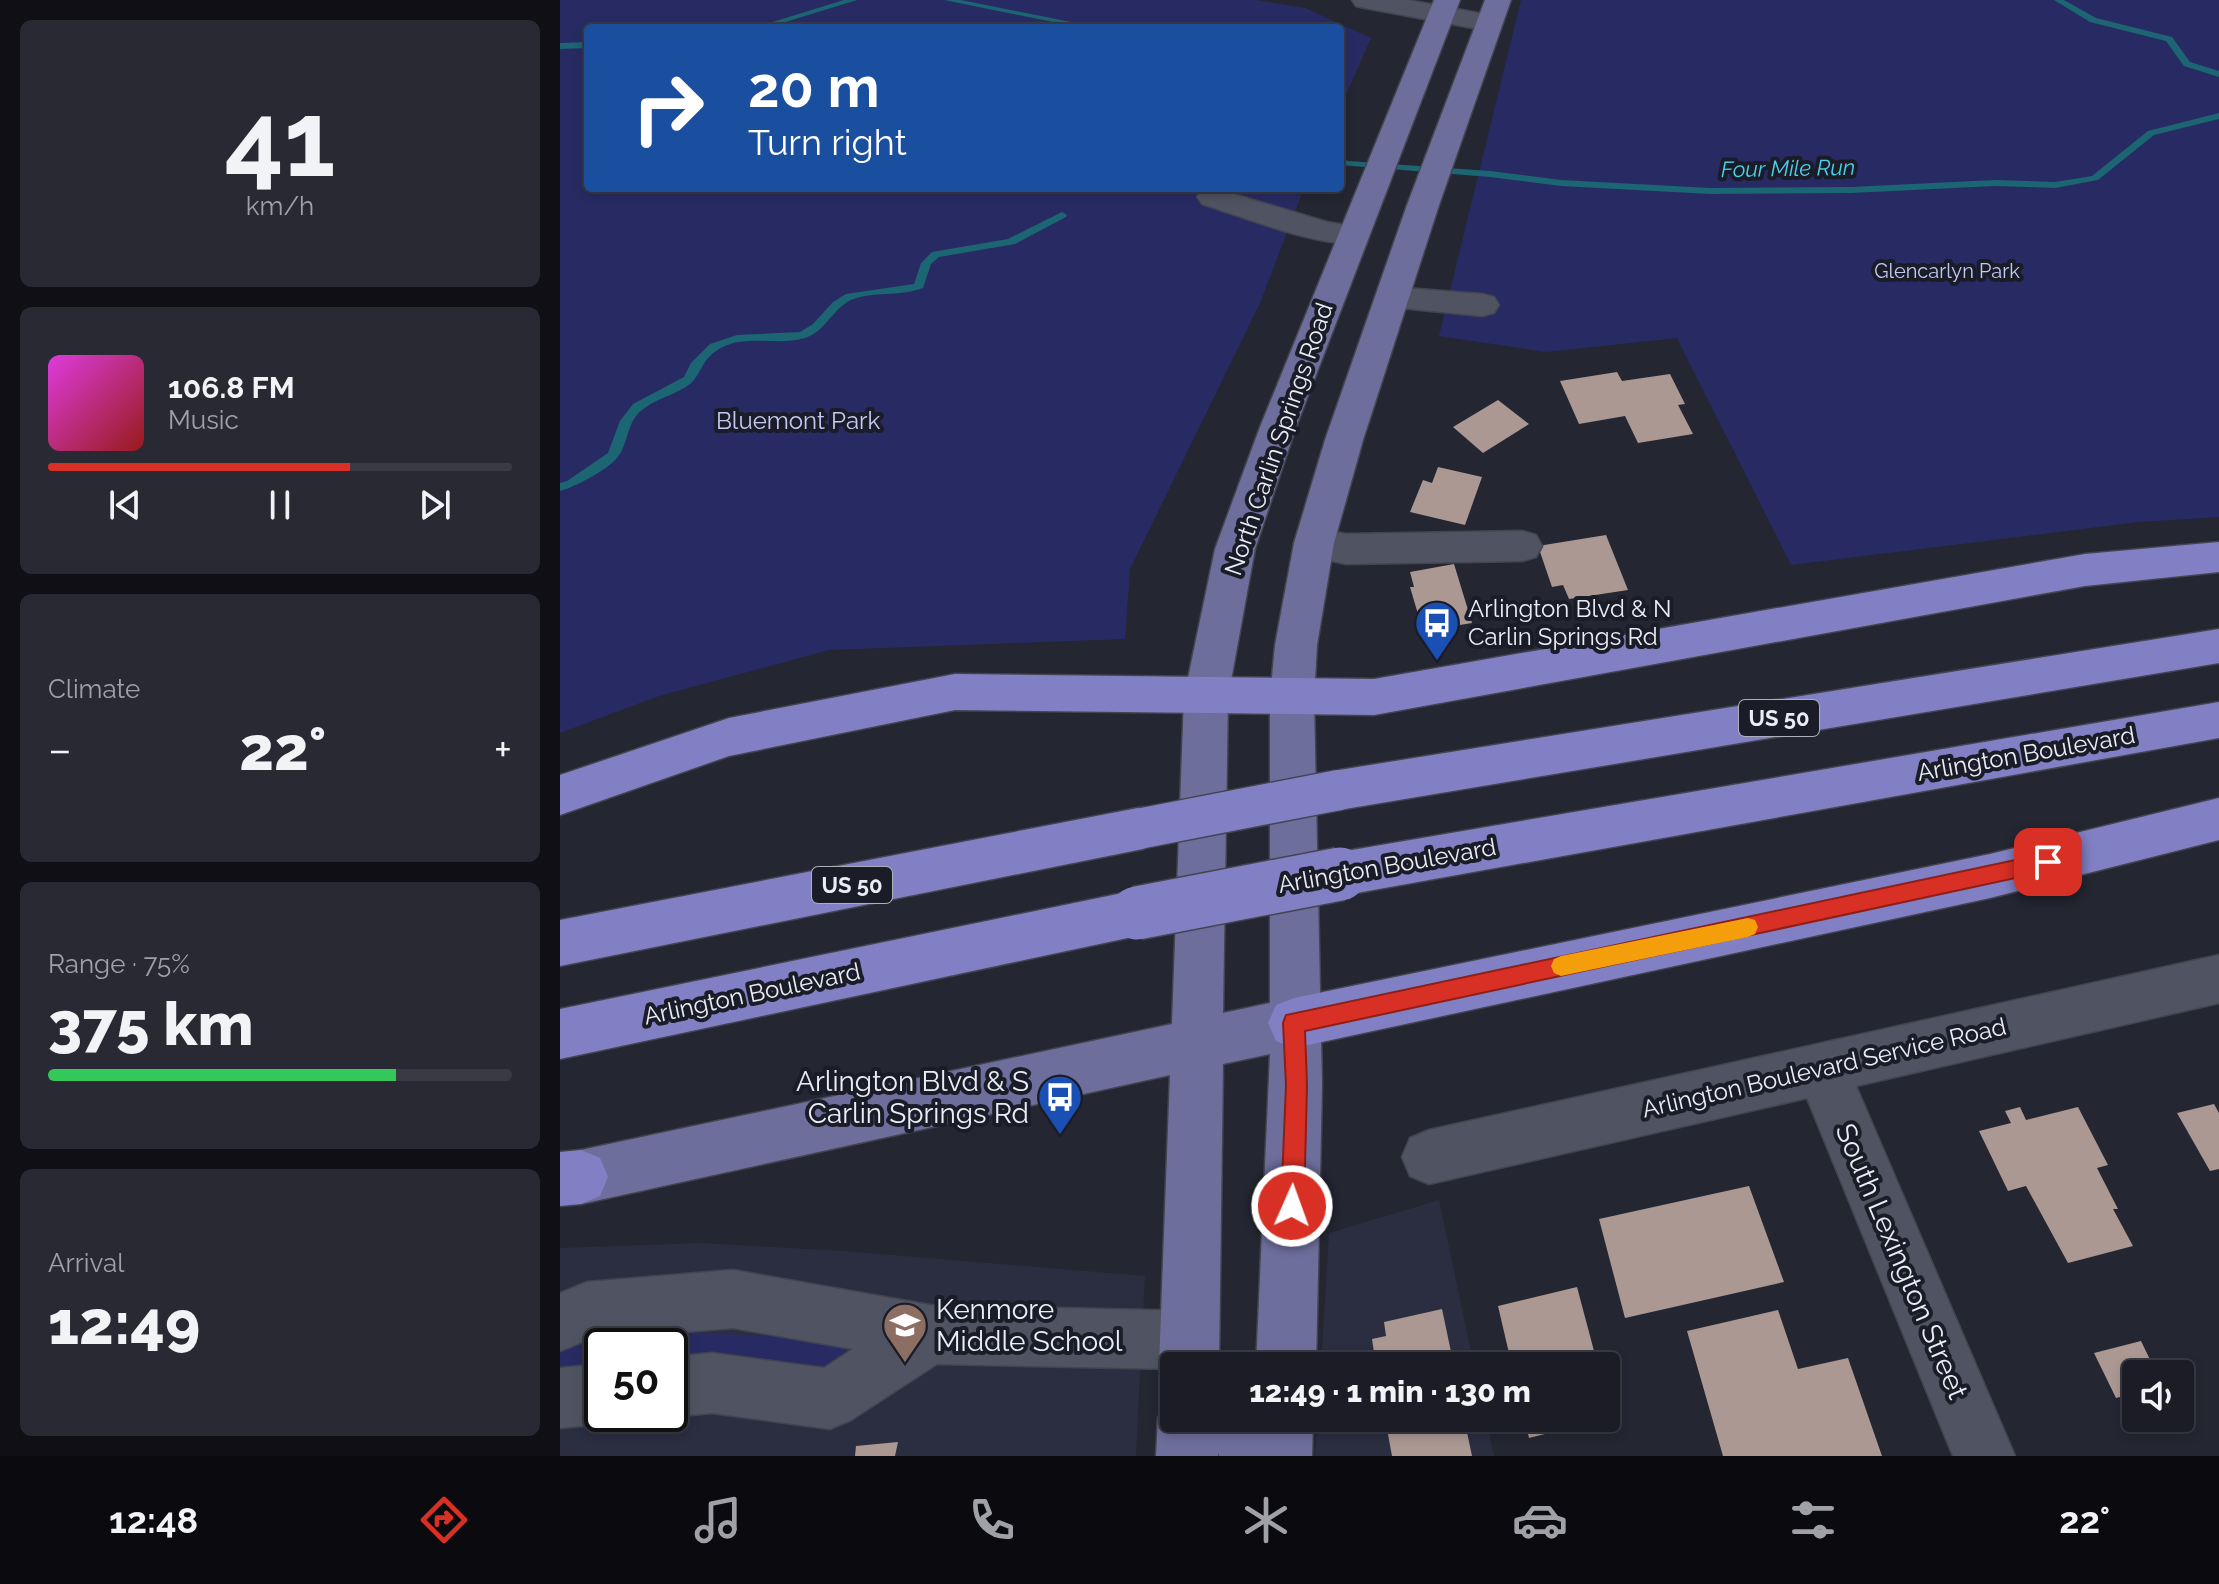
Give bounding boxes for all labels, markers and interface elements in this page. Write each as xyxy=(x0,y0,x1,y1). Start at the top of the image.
text: 20 m xyxy=(748,54,880,120)
icon: right xyxy=(616,56,720,160)
text: 41 xyxy=(225,78,335,200)
text: Turn right xyxy=(748,121,907,163)
water label: Four Mile Run xyxy=(1721,154,1855,182)
text: km/h xyxy=(246,191,314,221)
park label: Glencarlyn Park xyxy=(1874,259,2020,283)
street label: North Carlin Springs Road xyxy=(1218,299,1339,579)
text: 106.8 FM xyxy=(168,370,295,405)
text: Music xyxy=(168,405,239,435)
park label: Bluemont Park xyxy=(716,406,880,435)
icon: previous xyxy=(103,483,147,527)
icon: pause xyxy=(258,483,302,527)
icon: next xyxy=(413,483,457,527)
place label: Arlington Blvd & N Carlin Springs Rd xyxy=(1468,594,1672,651)
bus stop icon: Arlington Blvd & N Carlin Springs Rd xyxy=(1413,599,1461,662)
text: Climate xyxy=(48,674,140,704)
road number: US 50 xyxy=(1739,700,1819,736)
text: 22° xyxy=(239,714,326,784)
street label: Arlington Boulevard xyxy=(1915,720,2137,787)
text: − xyxy=(48,724,72,775)
text: + xyxy=(494,724,512,775)
pin xyxy=(2014,828,2082,896)
street label: Arlington Boulevard xyxy=(1276,832,1498,899)
icon: arrive xyxy=(2026,840,2070,884)
road number: US 50 xyxy=(812,867,892,903)
text: Range · 75% xyxy=(48,949,190,979)
street label: Arlington Boulevard xyxy=(641,956,863,1031)
text: 375 km xyxy=(48,989,254,1059)
street label: Arlington Boulevard Service Road xyxy=(1639,1011,2009,1124)
place label: Arlington Blvd & S Carlin Springs Rd xyxy=(796,1065,1029,1130)
bus stop icon: Arlington Blvd & S Carlin Springs Rd xyxy=(1036,1073,1084,1136)
street label: South Lexington Street xyxy=(1829,1119,1975,1404)
position arrow xyxy=(1250,1164,1334,1248)
text: Arrival xyxy=(48,1248,124,1278)
text: 12:49 xyxy=(48,1288,200,1358)
place label: Kenmore Middle School xyxy=(936,1293,1123,1358)
school or university icon: Kenmore Middle School xyxy=(881,1301,929,1364)
speed limit sign: 50 xyxy=(584,1328,688,1432)
map controls xyxy=(2122,1360,2194,1432)
button: sound xyxy=(2122,1360,2194,1432)
text: 12:49 · 1 min · 130 m xyxy=(1249,1374,1531,1409)
icon: directions xyxy=(416,1492,472,1548)
icon: music xyxy=(690,1492,746,1548)
icon: phone xyxy=(964,1492,1020,1548)
icon: climate xyxy=(1238,1492,1294,1548)
icon: car xyxy=(1512,1492,1568,1548)
icon: filters xyxy=(1785,1492,1841,1548)
text: 12:48 xyxy=(109,1499,198,1541)
text: 22° xyxy=(2059,1499,2110,1541)

